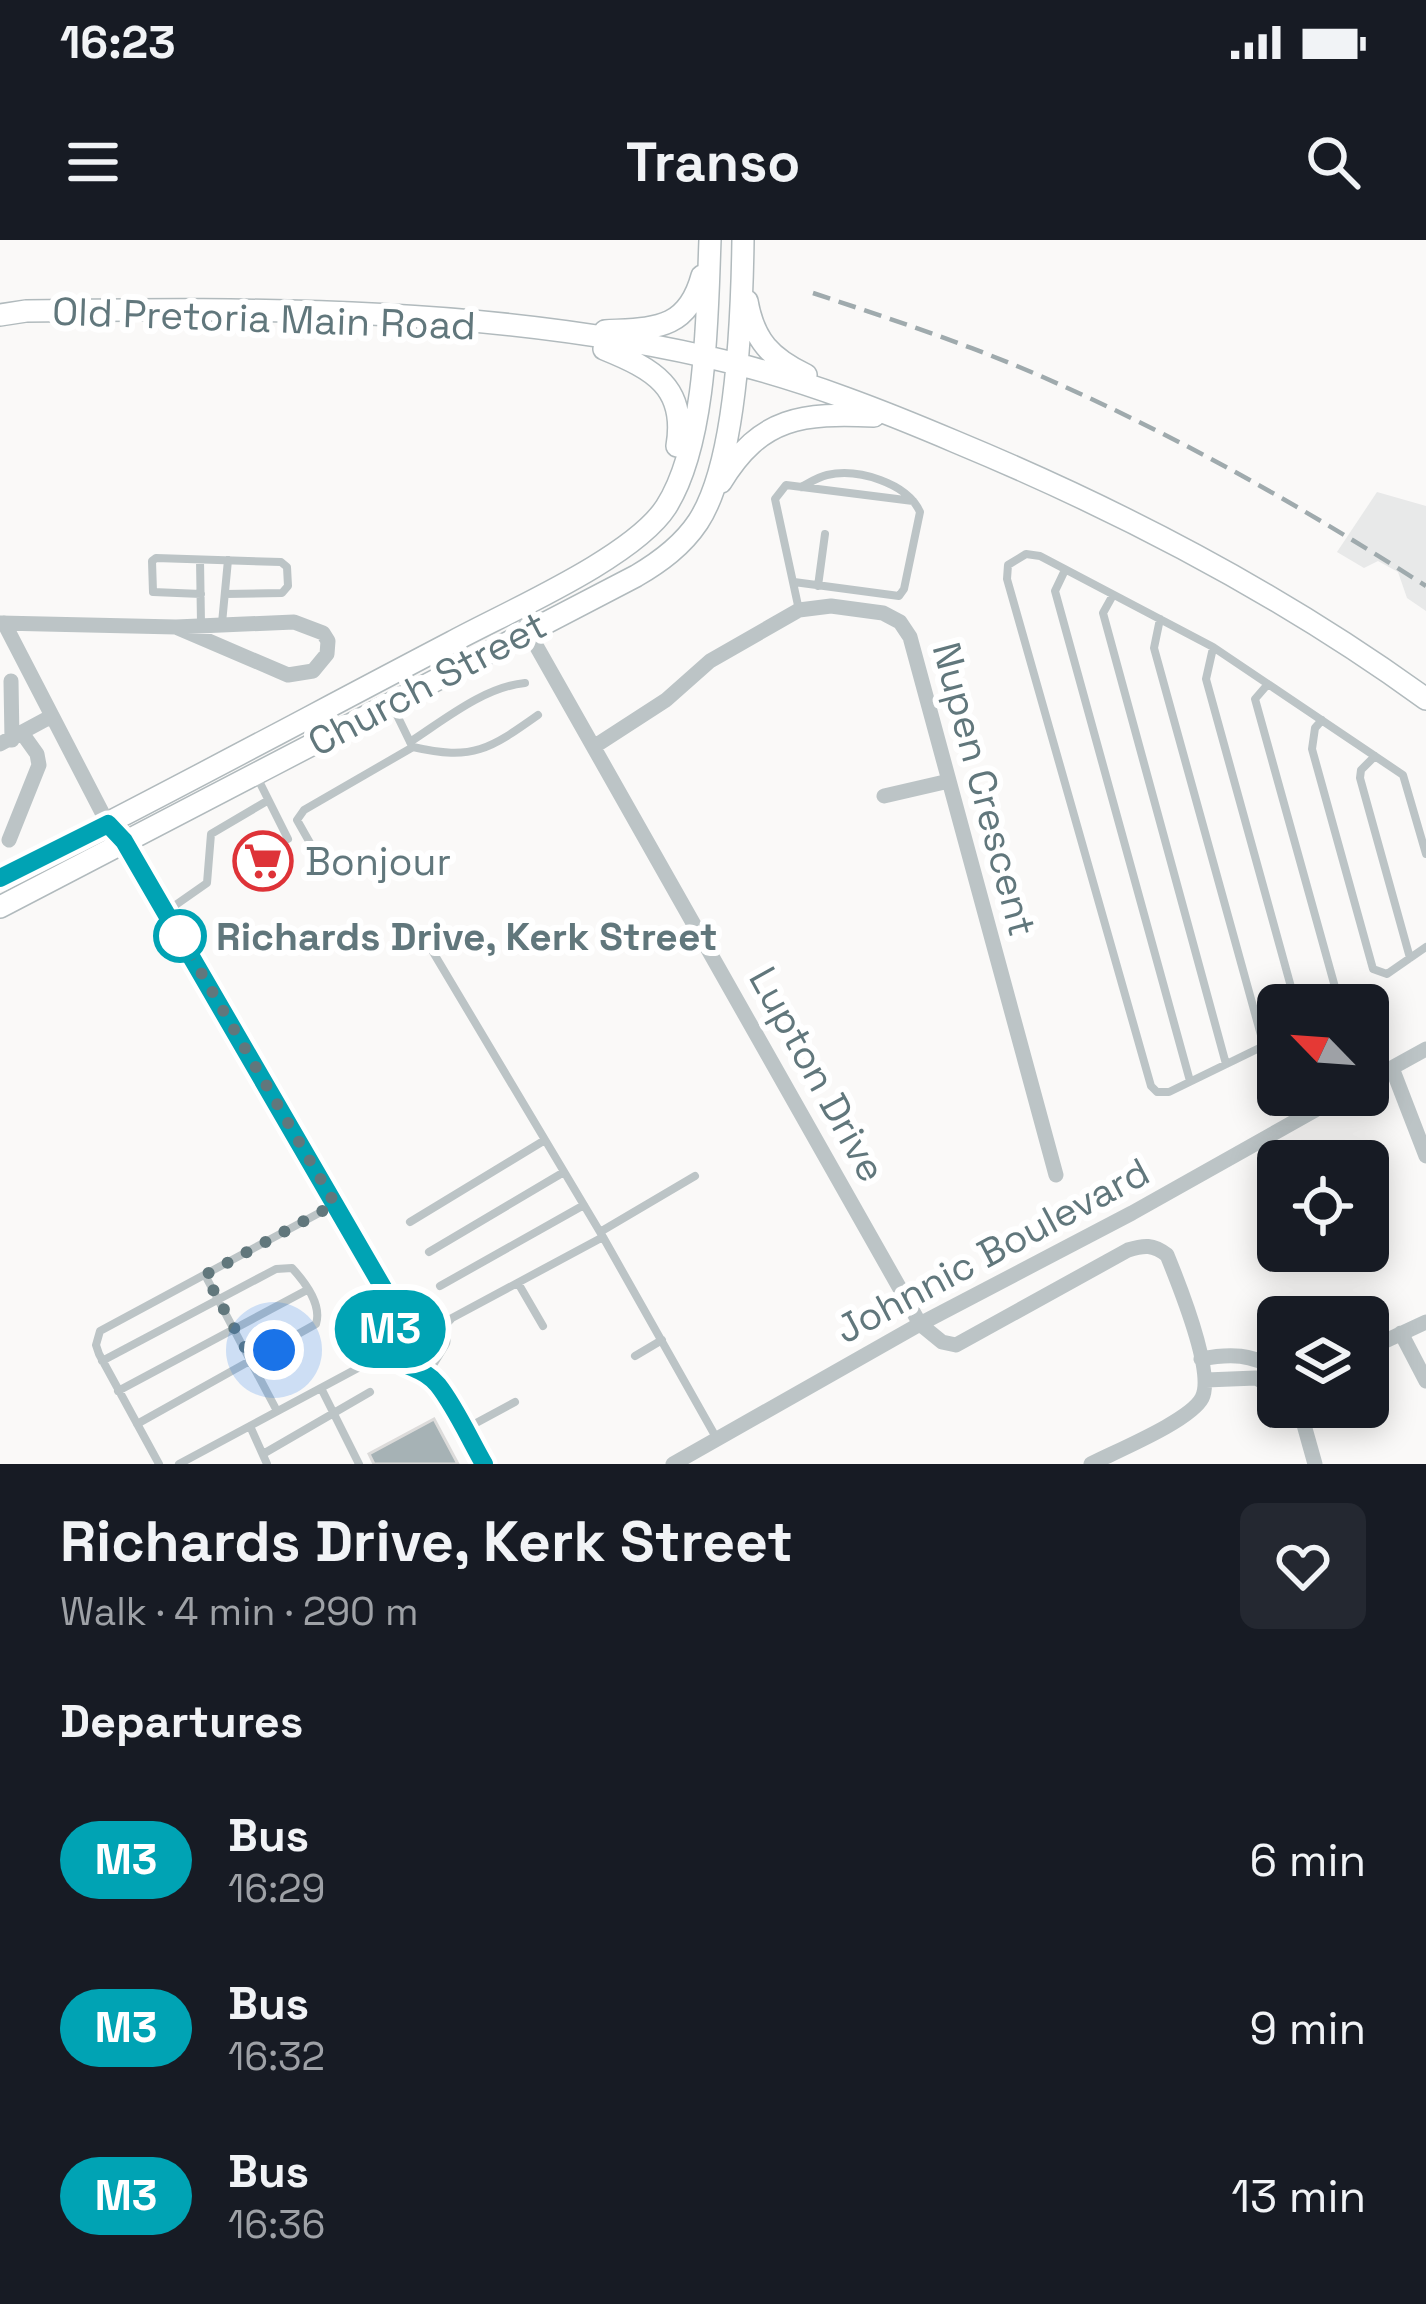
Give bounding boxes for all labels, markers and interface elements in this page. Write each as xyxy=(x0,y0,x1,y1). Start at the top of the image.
text: 16:23 xyxy=(60,14,176,71)
text: Transo xyxy=(626,128,800,197)
icon: menu xyxy=(60,129,126,195)
icon: search xyxy=(1300,129,1366,195)
street label: Old Pretoria Main Road xyxy=(51,287,477,350)
street label: Church Street xyxy=(300,600,555,767)
street label: Nupen Crescent xyxy=(922,637,1047,941)
supermarket icon: Bonjour xyxy=(232,830,294,892)
place label: Bonjour xyxy=(305,837,451,886)
marker: Richards Drive, Kerk Street xyxy=(155,911,205,961)
place label: Richards Drive, Kerk Street xyxy=(216,912,718,961)
street label: Lupton Drive xyxy=(738,958,897,1190)
north arrow xyxy=(1257,984,1389,1116)
map controls xyxy=(1257,984,1389,1428)
button: locate xyxy=(1257,1140,1389,1272)
street label: Johnnic Boulevard xyxy=(827,1147,1158,1354)
line badge: M3 xyxy=(336,1290,444,1368)
button: layers xyxy=(1257,1296,1389,1428)
text: M3 xyxy=(359,1302,421,1355)
your location xyxy=(244,1320,304,1380)
button: heart xyxy=(1240,1503,1366,1629)
text: Richards Drive, Kerk Street xyxy=(60,1505,793,1578)
text: Walk · 4 min · 290 m xyxy=(60,1587,419,1636)
text: Departures xyxy=(60,1693,303,1750)
text: Bus xyxy=(228,1807,309,1864)
text: 6 min xyxy=(1250,1832,1366,1889)
text: M3 xyxy=(95,1833,157,1886)
text: 16:29 xyxy=(228,1864,325,1913)
text: Bus xyxy=(228,1975,309,2032)
text: 9 min xyxy=(1250,2000,1366,2057)
text: M3 xyxy=(95,2001,157,2054)
text: 16:32 xyxy=(228,2032,325,2081)
text: Bus xyxy=(228,2143,309,2200)
text: 13 min xyxy=(1231,2168,1366,2225)
text: M3 xyxy=(95,2169,157,2222)
text: 16:36 xyxy=(228,2200,325,2249)

